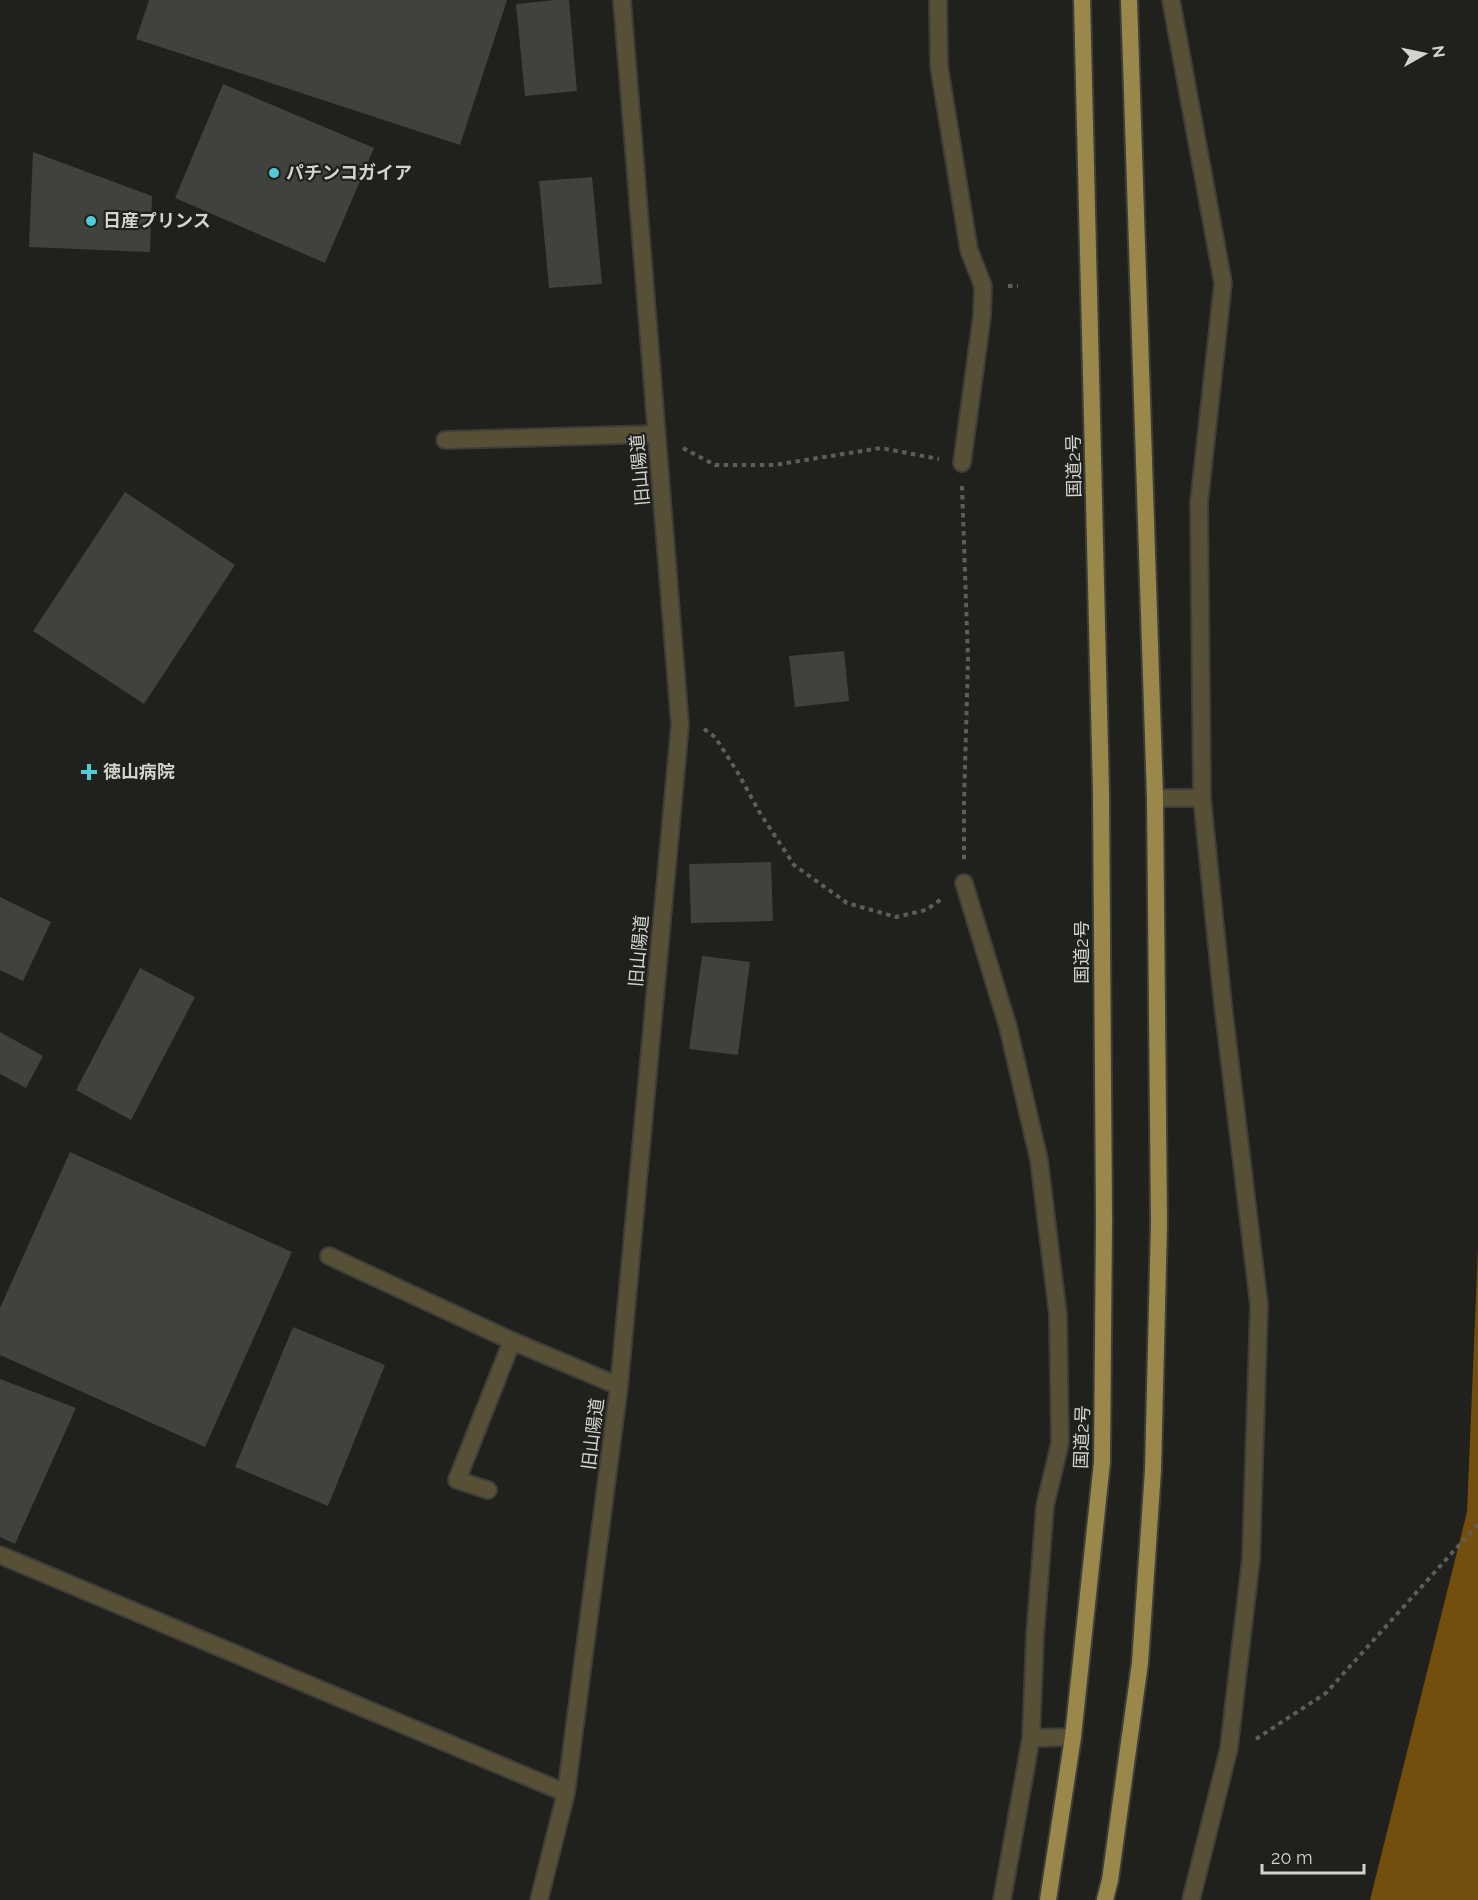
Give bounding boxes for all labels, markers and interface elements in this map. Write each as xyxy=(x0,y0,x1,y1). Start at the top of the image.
north arrow xyxy=(1394,24,1454,84)
text: N xyxy=(1428,44,1449,59)
place label: パチンコガイア xyxy=(286,162,412,183)
marker: パチンコガイア xyxy=(267,166,281,180)
place label: 日産プリンス xyxy=(103,210,211,231)
marker: 日産プリンス xyxy=(84,214,98,228)
street label: 旧山陽道 xyxy=(626,433,653,507)
street label: 国道2号 xyxy=(1062,434,1085,498)
place label: 徳山病院 xyxy=(103,761,175,782)
marker: 徳山病院 xyxy=(80,763,98,781)
street label: 旧山陽道 xyxy=(625,914,652,988)
street label: 国道2号 xyxy=(1071,920,1092,984)
street label: 旧山陽道 xyxy=(578,1397,607,1471)
street label: 国道2号 xyxy=(1070,1405,1093,1469)
scale bar xyxy=(1262,1837,1364,1875)
text: 20 m xyxy=(1271,1847,1313,1868)

